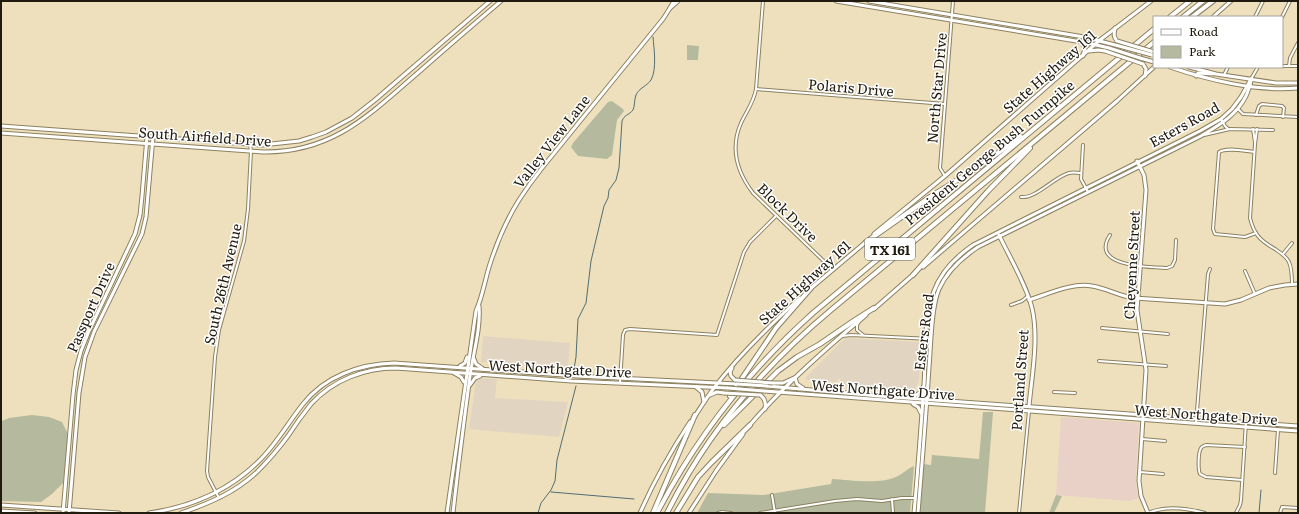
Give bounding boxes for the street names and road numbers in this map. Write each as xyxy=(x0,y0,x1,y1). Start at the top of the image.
street label: State Highway 161 xyxy=(998,25,1100,117)
street label: North Star Drive xyxy=(921,32,951,144)
street label: Polaris Drive xyxy=(807,73,895,101)
street label: President George Bush Turnpike xyxy=(900,75,1078,229)
street label: Valley View Lane xyxy=(508,90,594,192)
street label: Esters Road xyxy=(1145,96,1223,152)
street label: South Airfield Drive xyxy=(138,121,272,151)
street label: Block Drive xyxy=(753,178,823,246)
street label: Cheyenne Street xyxy=(1118,210,1144,320)
street label: South 26th Avenue xyxy=(198,221,246,347)
street label: State Highway 161 xyxy=(754,235,855,329)
road number: TX 161 xyxy=(865,238,915,260)
street label: Passport Drive xyxy=(61,259,119,355)
street label: Esters Road xyxy=(908,292,938,372)
street label: Portland Street xyxy=(1005,328,1033,431)
street label: West Northgate Drive xyxy=(488,354,632,382)
street label: West Northgate Drive xyxy=(811,374,955,404)
street label: West Northgate Drive xyxy=(1134,399,1278,429)

